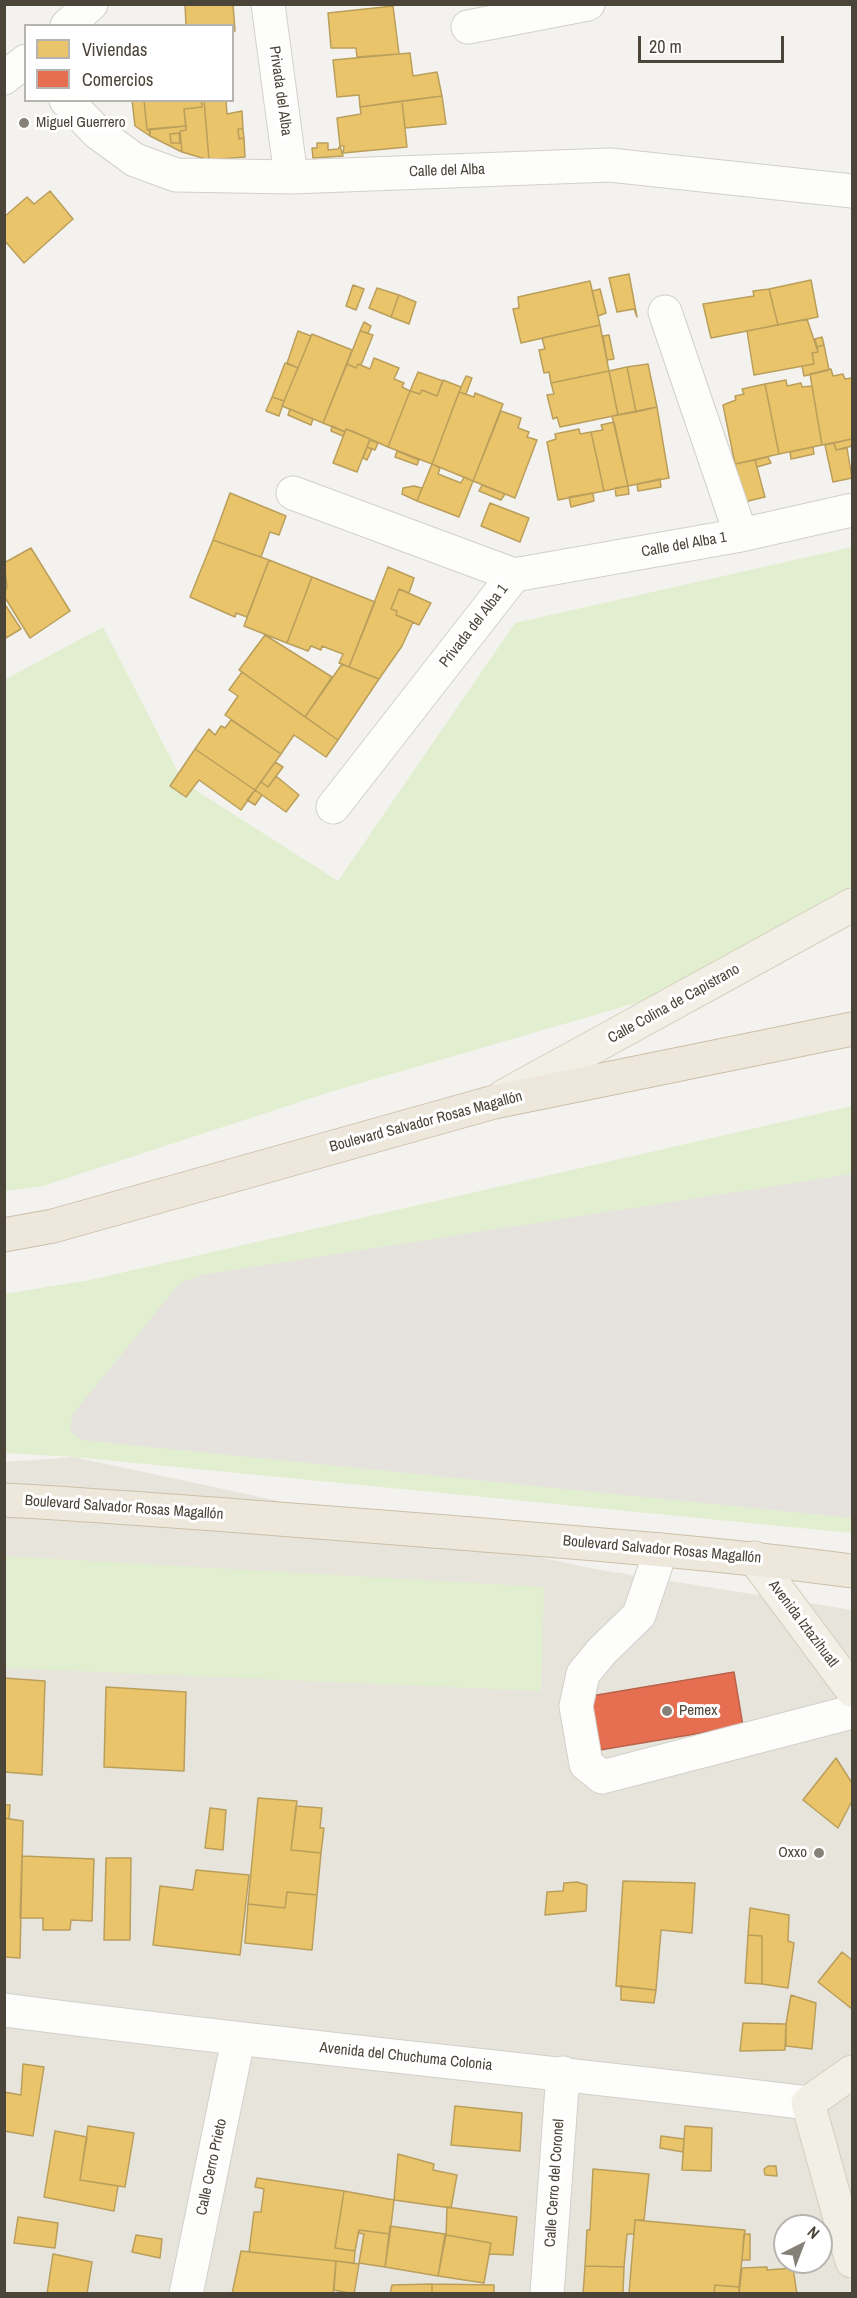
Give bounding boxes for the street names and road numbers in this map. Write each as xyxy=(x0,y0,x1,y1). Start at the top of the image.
street label: Privada del Alba xyxy=(265,45,295,137)
street label: Calle del Alba xyxy=(409,161,485,181)
street label: Calle del Alba 1 xyxy=(640,529,728,561)
street label: Privada del Alba 1 xyxy=(436,581,512,671)
street label: Calle Colina de Capistrano xyxy=(605,960,743,1048)
street label: Boulevard Salvador Rosas Magallón xyxy=(328,1088,524,1156)
street label: Boulevard Salvador Rosas Magallón xyxy=(24,1492,224,1524)
street label: Boulevard Salvador Rosas Magallón xyxy=(562,1532,762,1568)
street label: Avenida Iztazihuatl xyxy=(764,1577,842,1671)
street label: Avenida del Chuchuma Colonia xyxy=(319,2039,493,2075)
street label: Calle Cerro Prieto xyxy=(193,2117,231,2217)
street label: Calle Cerro del Coronel xyxy=(542,2118,568,2248)

